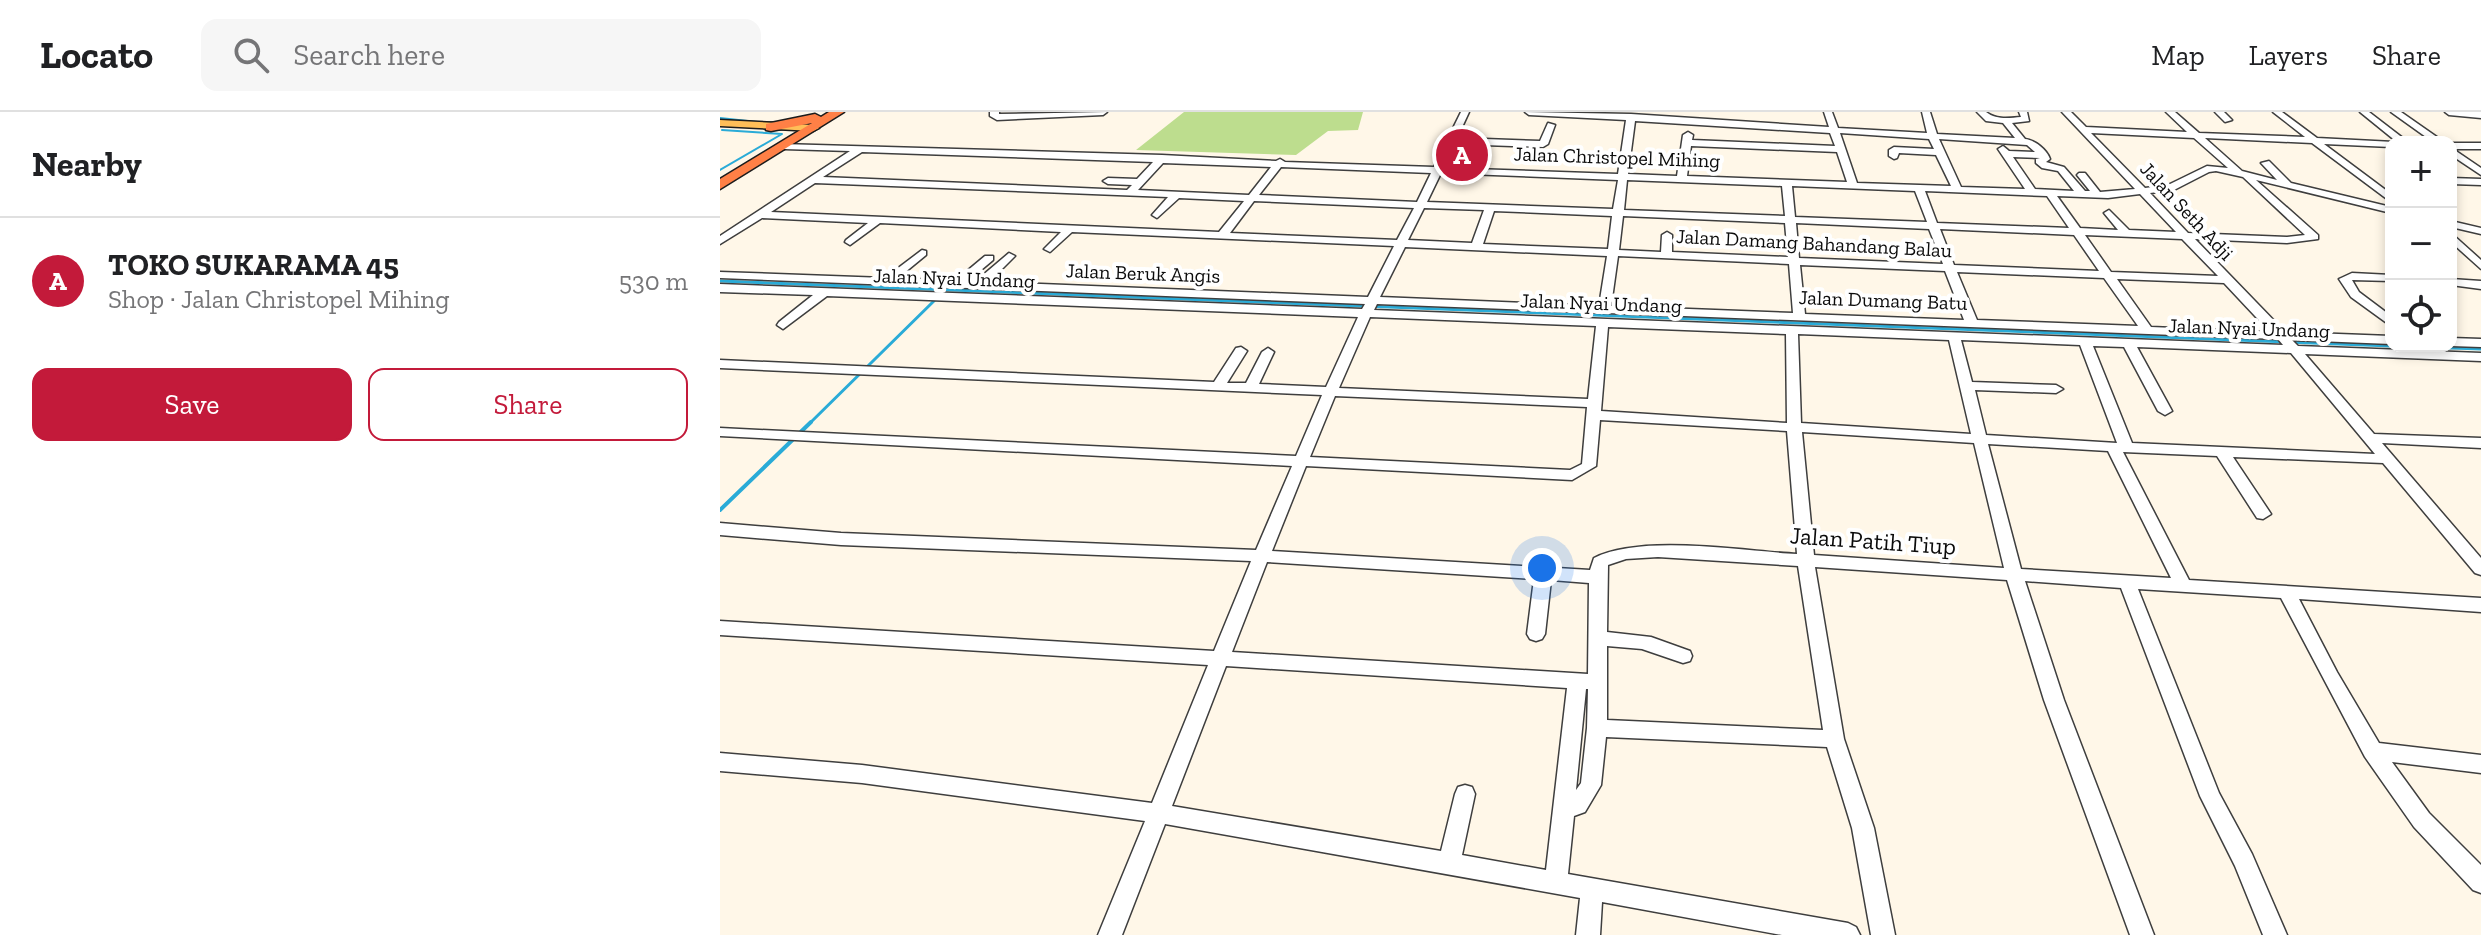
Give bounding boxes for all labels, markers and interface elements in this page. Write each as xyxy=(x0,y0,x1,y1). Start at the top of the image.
search box xyxy=(201,19,761,91)
text: Locato xyxy=(40,32,153,78)
icon: search xyxy=(229,33,273,77)
text: Search here xyxy=(293,37,445,73)
text: Map xyxy=(2151,39,2205,72)
text: Layers xyxy=(2249,39,2328,72)
text: Share xyxy=(2372,39,2441,72)
pin: A xyxy=(1436,125,1488,185)
map controls xyxy=(2385,136,2457,352)
button: + xyxy=(2385,136,2457,208)
street label: Jalan Christopel Mihing xyxy=(1513,141,1721,173)
text: Nearby xyxy=(32,144,142,185)
street label: Jalan Seth Adji xyxy=(2135,157,2239,266)
button: − xyxy=(2385,208,2457,280)
street label: Jalan Damang Bahandang Balau xyxy=(1675,224,1953,262)
text: TOKO SUKARAMA 45 xyxy=(108,247,399,283)
street label: Jalan Beruk Angis xyxy=(1065,258,1221,288)
street label: Jalan Nyai Undang xyxy=(873,263,1035,293)
text: A xyxy=(49,265,67,297)
text: 530 m xyxy=(619,265,688,297)
button: locate xyxy=(2385,280,2457,352)
text: Shop · Jalan Christopel Mihing xyxy=(108,283,450,315)
street label: Jalan Dumang Batu xyxy=(1798,285,1968,315)
street label: Jalan Nyai Undang xyxy=(1520,288,1682,318)
street label: Jalan Nyai Undang xyxy=(2168,313,2330,343)
button: Save xyxy=(32,368,352,441)
button: Share xyxy=(368,368,688,441)
street label: Jalan Patih Tiup xyxy=(1789,520,1957,561)
your location xyxy=(1522,548,1562,588)

